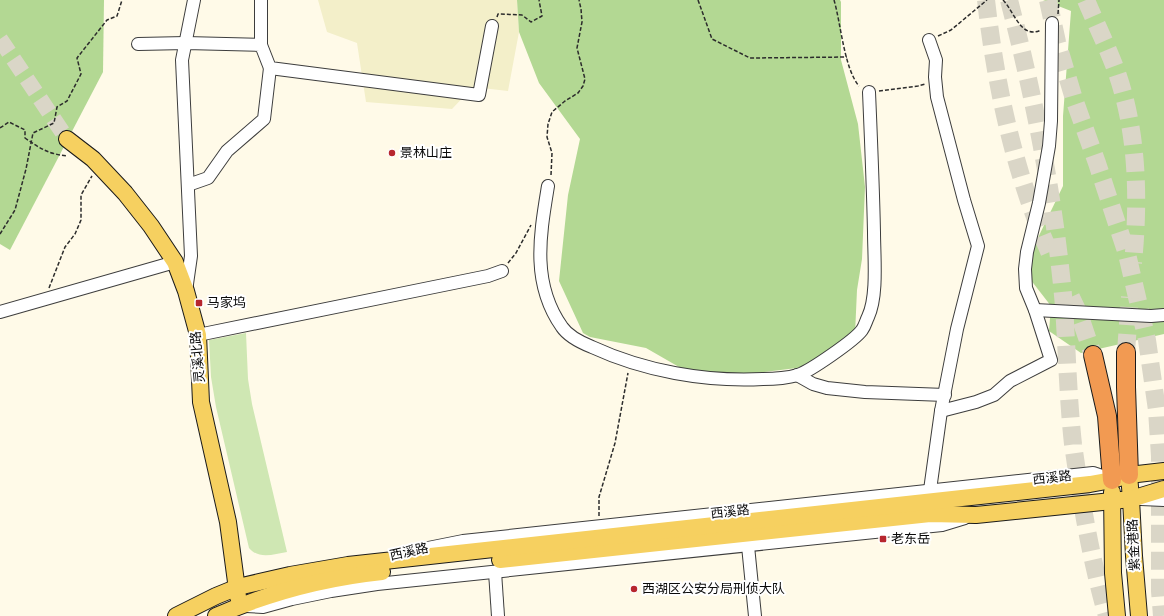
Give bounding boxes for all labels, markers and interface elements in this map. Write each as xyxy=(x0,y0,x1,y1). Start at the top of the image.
place label: 景林山庄 xyxy=(400,143,452,163)
marker: 景林山庄 xyxy=(387,148,397,158)
place label: 马家坞 xyxy=(207,293,246,313)
marker: 马家坞 xyxy=(194,298,204,308)
street label: 灵溪北路 xyxy=(186,330,210,384)
street label: 西溪路 xyxy=(1032,466,1072,490)
street label: 西溪路 xyxy=(710,500,750,524)
street label: 紫金港路 xyxy=(1123,519,1145,571)
place label: 老东岳 xyxy=(891,529,930,549)
marker: 老东岳 xyxy=(878,534,888,544)
street label: 西溪路 xyxy=(388,538,430,566)
place label: 西湖区公安分局刑侦大队 xyxy=(642,579,785,599)
marker: 西湖区公安分局刑侦大队 xyxy=(629,584,639,594)

